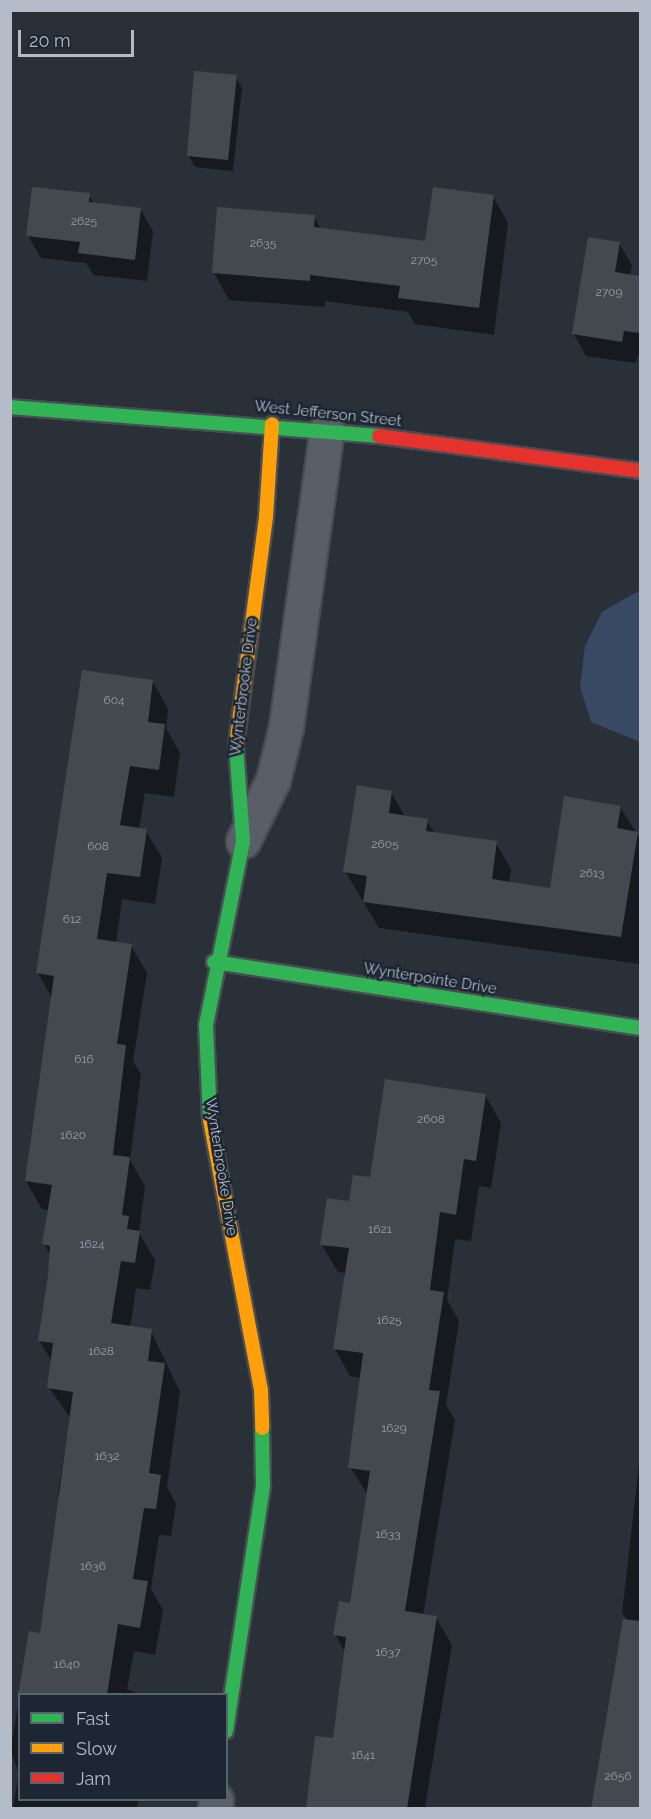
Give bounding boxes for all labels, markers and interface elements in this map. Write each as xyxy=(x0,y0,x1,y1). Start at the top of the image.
scale bar xyxy=(21,18,136,56)
text: 20 m xyxy=(29,30,71,51)
house number: 2625 xyxy=(71,215,97,229)
house number: 2635 xyxy=(250,237,276,251)
house number: 2705 xyxy=(411,254,437,268)
house number: 2709 xyxy=(596,286,622,300)
street label: West Jefferson Street xyxy=(253,397,403,431)
street label: Wynterbrooke Drive xyxy=(227,617,261,757)
house number: 604 xyxy=(103,694,125,708)
house number: 2605 xyxy=(371,838,399,852)
house number: 608 xyxy=(87,840,109,854)
house number: 2613 xyxy=(579,867,605,881)
house number: 612 xyxy=(63,913,81,927)
street label: Wynterpointe Drive xyxy=(362,960,498,998)
house number: 616 xyxy=(74,1053,94,1067)
street label: Wynterbrooke Drive xyxy=(201,1097,241,1237)
house number: 2608 xyxy=(417,1113,445,1127)
house number: 1620 xyxy=(60,1129,86,1143)
house number: 1621 xyxy=(368,1223,392,1237)
house number: 1624 xyxy=(79,1238,105,1252)
house number: 1625 xyxy=(376,1314,402,1328)
house number: 1628 xyxy=(88,1345,114,1359)
house number: 1629 xyxy=(381,1422,407,1436)
house number: 1632 xyxy=(94,1450,120,1464)
house number: 1633 xyxy=(375,1528,401,1542)
house number: 1636 xyxy=(80,1560,106,1574)
house number: 1637 xyxy=(375,1646,401,1660)
house number: 1640 xyxy=(54,1658,80,1672)
legend xyxy=(18,1693,228,1801)
text: Fast xyxy=(76,1708,110,1729)
text: Slow xyxy=(76,1738,117,1759)
house number: 1641 xyxy=(351,1749,375,1763)
text: Jam xyxy=(76,1768,111,1789)
house number: 2656 xyxy=(604,1770,632,1784)

